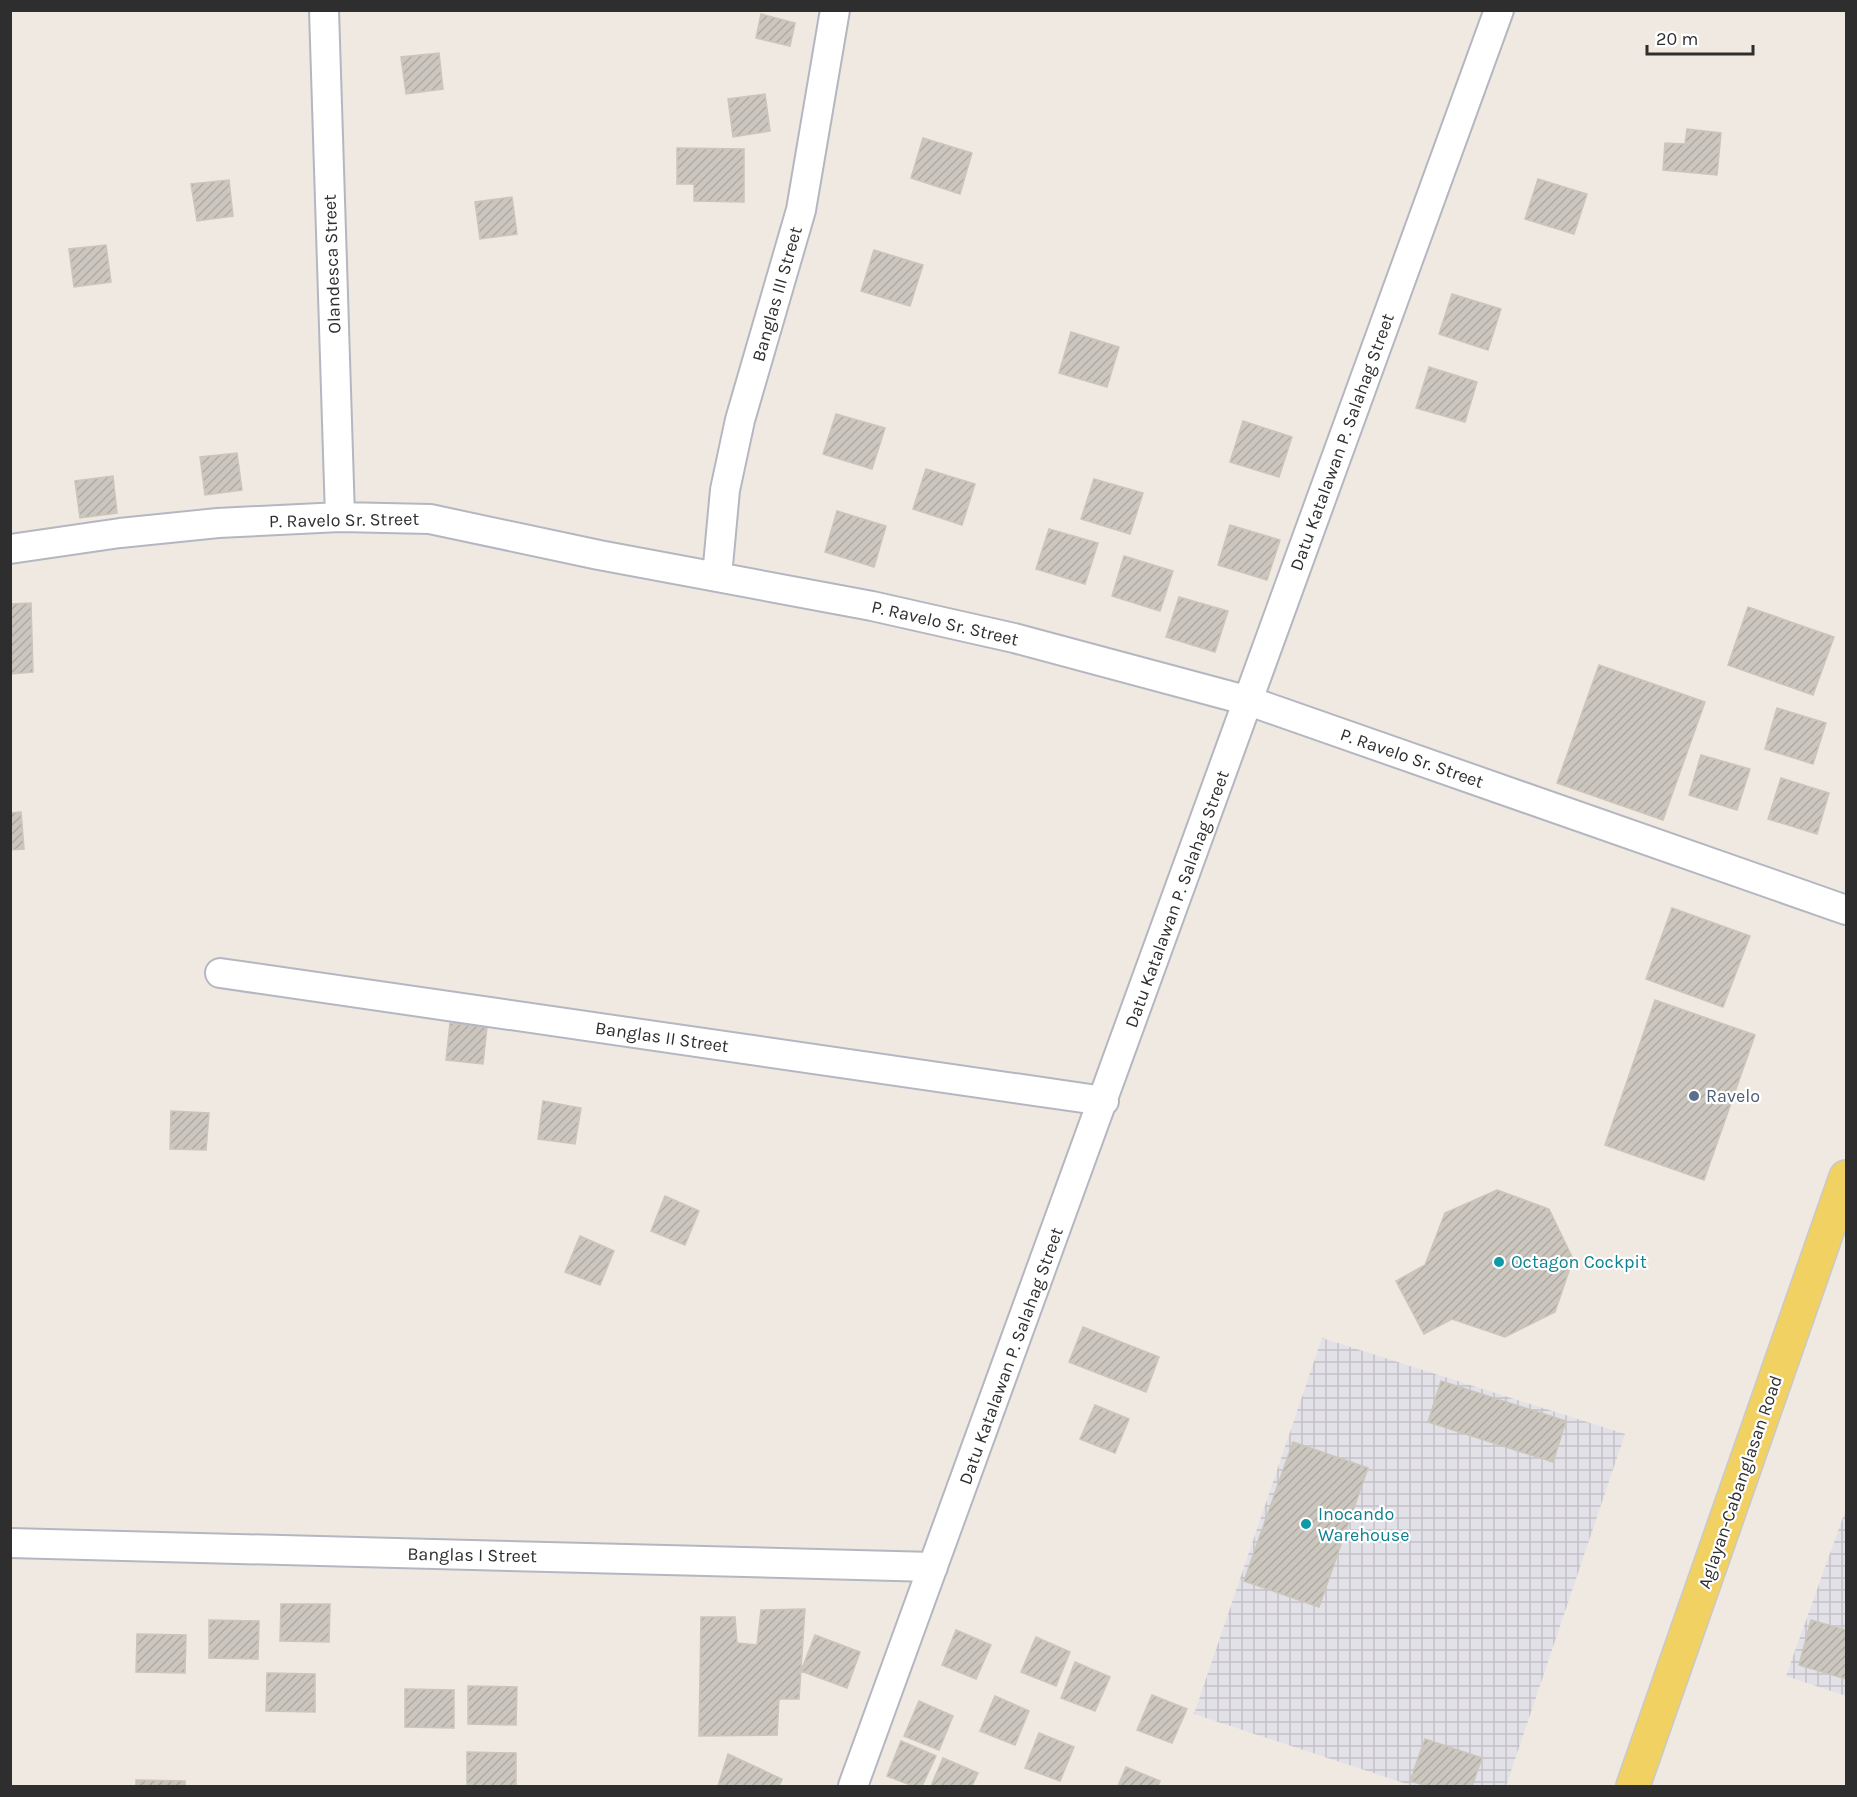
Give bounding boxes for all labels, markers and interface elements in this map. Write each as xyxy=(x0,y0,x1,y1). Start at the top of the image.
scale bar xyxy=(1647,18,1754,56)
text: 20 m xyxy=(1656,28,1698,50)
street label: Olandesca Street xyxy=(319,194,345,334)
street label: Banglas III Street xyxy=(747,224,807,364)
street label: Datu Katalawan P. Salahag Street xyxy=(1285,310,1399,574)
street label: P. Ravelo Sr. Street xyxy=(269,508,419,532)
street label: P. Ravelo Sr. Street xyxy=(869,595,1021,651)
street label: P. Ravelo Sr. Street xyxy=(1337,723,1487,793)
street label: Datu Katalawan P. Salahag Street xyxy=(1120,767,1234,1031)
street label: Banglas II Street xyxy=(594,1017,730,1057)
place label: Ravelo xyxy=(1706,1085,1760,1107)
marker: Ravelo xyxy=(1687,1089,1701,1103)
street label: Datu Katalawan P. Salahag Street xyxy=(954,1224,1068,1488)
place label: Octagon Cockpit xyxy=(1511,1251,1647,1273)
marker: Octagon Cockpit xyxy=(1492,1255,1506,1269)
street label: Aglayan-Cabanglasan Road xyxy=(1693,1372,1787,1592)
place label: Inocando Warehouse xyxy=(1318,1503,1409,1546)
marker: Inocando Warehouse xyxy=(1299,1517,1313,1531)
street label: Banglas I Street xyxy=(407,1543,537,1567)

